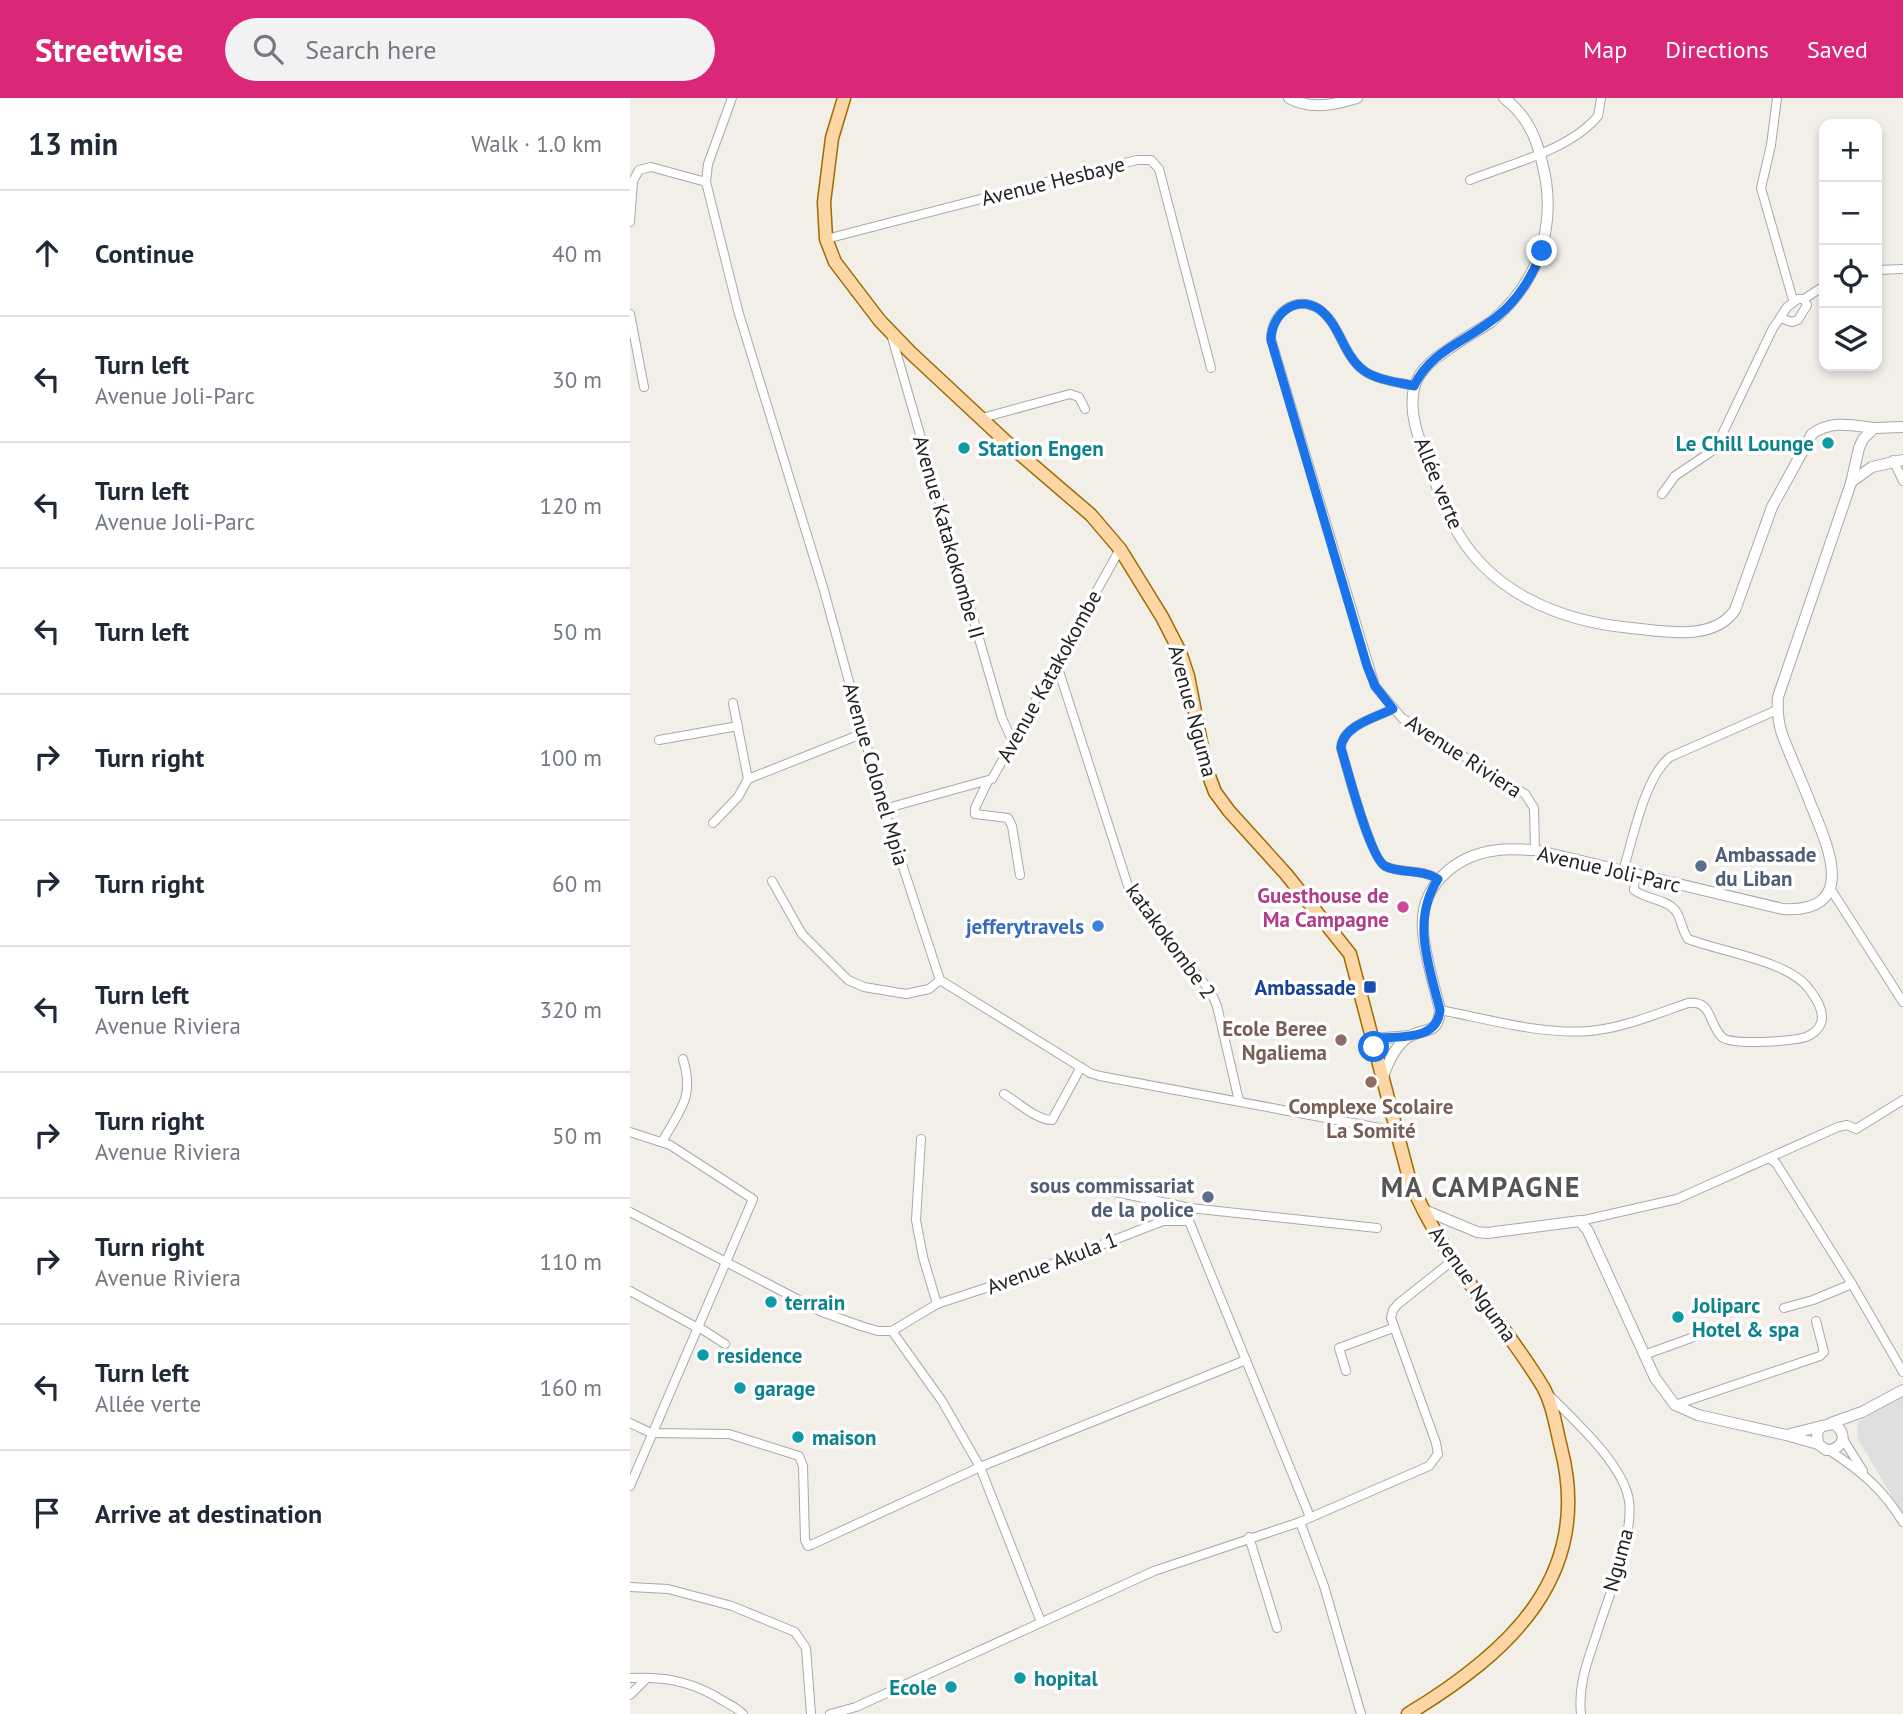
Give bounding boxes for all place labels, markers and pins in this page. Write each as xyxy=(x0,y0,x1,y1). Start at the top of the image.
place label: Le Chill Lounge xyxy=(1676,430,1814,457)
place label: Station Engen xyxy=(978,435,1104,462)
marker: Le Chill Lounge xyxy=(1820,435,1836,451)
marker: Station Engen xyxy=(956,440,972,456)
place label: Ambassade du Liban xyxy=(1715,841,1816,892)
marker: Ambassade du Liban xyxy=(1693,858,1709,874)
place label: Guesthouse de Ma Campagne xyxy=(1257,882,1389,933)
marker: Guesthouse de Ma Campagne xyxy=(1395,899,1411,915)
place label: jefferytravels xyxy=(965,913,1084,940)
marker: jefferytravels xyxy=(1090,918,1106,934)
place label: Ambassade xyxy=(1255,974,1356,1001)
marker: Ambassade xyxy=(1362,979,1378,995)
place label: Ecole Beree Ngaliema xyxy=(1222,1015,1327,1066)
marker: Ecole Beree Ngaliema xyxy=(1333,1032,1349,1048)
marker: Complexe Scolaire La Somité xyxy=(1363,1074,1379,1090)
place label: Complexe Scolaire La Somité xyxy=(1289,1093,1453,1144)
place label: sous commissariat de la police xyxy=(1030,1172,1195,1223)
marker: sous commissariat de la police xyxy=(1200,1189,1216,1205)
place label: terrain xyxy=(785,1289,845,1316)
place label: Joliparc Hotel & spa xyxy=(1691,1292,1799,1343)
marker: terrain xyxy=(763,1294,779,1310)
marker: Joliparc Hotel & spa xyxy=(1670,1309,1686,1325)
place label: residence xyxy=(717,1342,802,1369)
marker: residence xyxy=(695,1347,711,1363)
place label: garage xyxy=(754,1375,815,1402)
marker: garage xyxy=(732,1380,748,1396)
place label: maison xyxy=(812,1424,877,1451)
marker: maison xyxy=(790,1429,806,1445)
place label: hopital xyxy=(1034,1665,1098,1692)
marker: hopital xyxy=(1012,1670,1028,1686)
place label: Ecole xyxy=(889,1674,937,1701)
marker: Ecole xyxy=(943,1679,959,1695)

